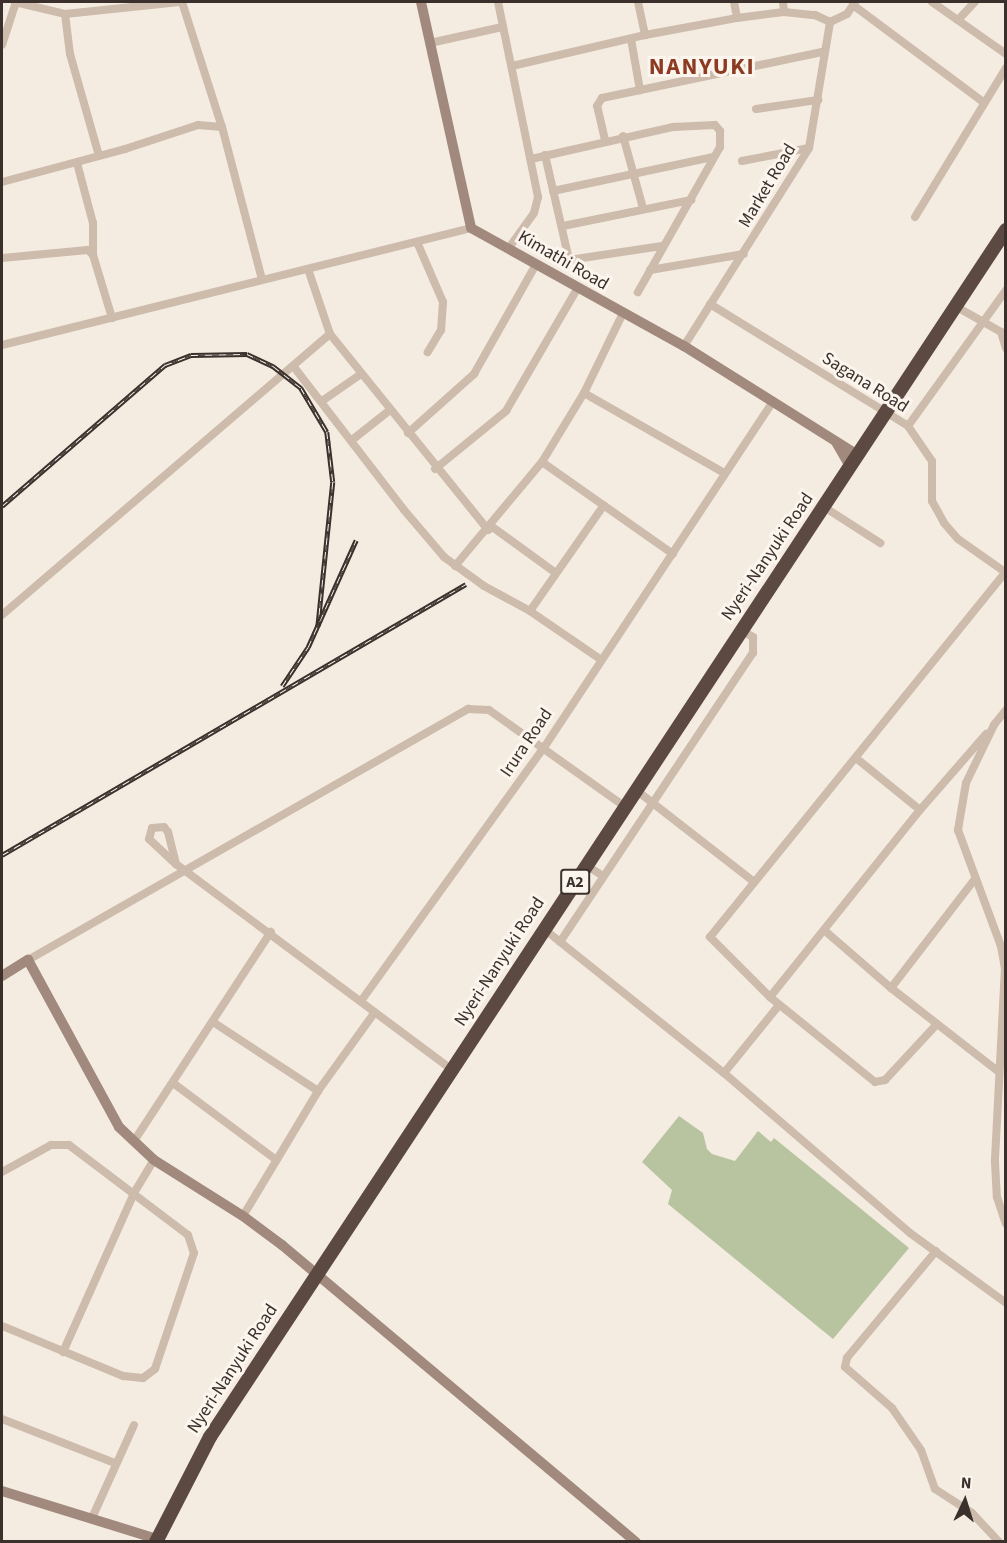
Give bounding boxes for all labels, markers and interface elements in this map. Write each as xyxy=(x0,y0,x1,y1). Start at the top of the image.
district label: NANYUKI xyxy=(649,53,755,81)
street label: Market Road xyxy=(735,140,801,232)
street label: Kimathi Road xyxy=(514,226,612,296)
street label: Sagana Road xyxy=(818,348,912,418)
street label: Nyeri-Nanyuki Road xyxy=(717,489,819,625)
street label: Irura Road xyxy=(496,705,558,781)
road number: A2 xyxy=(560,869,590,895)
street label: Nyeri-Nanyuki Road xyxy=(450,893,550,1031)
street label: Nyeri-Nanyuki Road xyxy=(183,1300,283,1438)
north arrow xyxy=(935,1471,995,1531)
text: N xyxy=(960,1472,972,1494)

